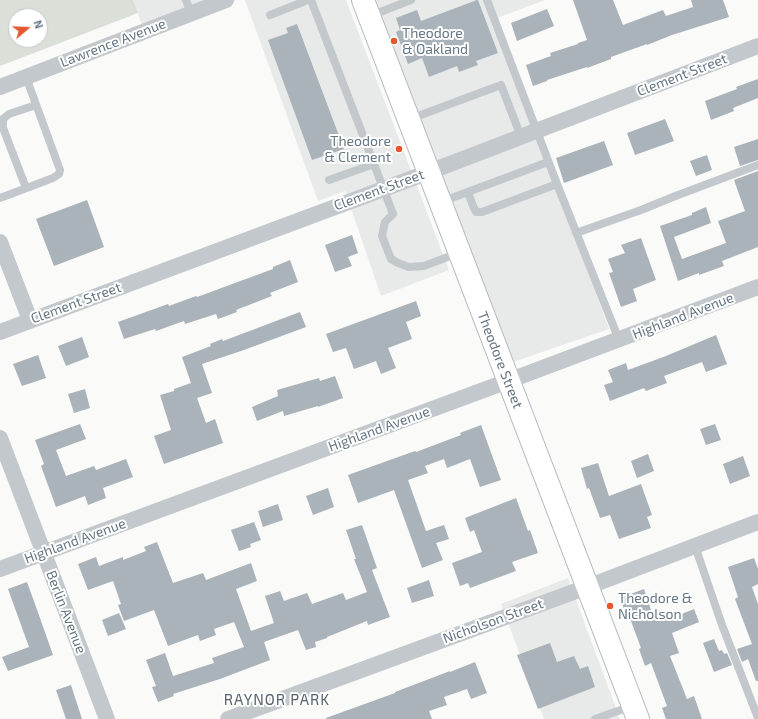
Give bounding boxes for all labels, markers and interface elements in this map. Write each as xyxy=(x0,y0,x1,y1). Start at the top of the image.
north arrow xyxy=(8,8,48,48)
street label: Lawrence Avenue xyxy=(58,15,168,71)
text: N xyxy=(31,18,46,30)
place label: Theodore & Oakland xyxy=(402,25,468,58)
marker: Theodore & Oakland xyxy=(389,36,399,46)
street label: Clement Street xyxy=(635,50,729,100)
place label: Theodore & Clement xyxy=(324,133,391,166)
marker: Theodore & Clement xyxy=(394,144,404,154)
street label: Clement Street xyxy=(332,166,426,214)
street label: Clement Street xyxy=(29,279,123,327)
street label: Highland Avenue xyxy=(630,289,736,343)
street label: Theodore Street xyxy=(474,309,526,411)
street label: Highland Avenue xyxy=(326,403,432,455)
street label: Highland Avenue xyxy=(22,515,128,567)
street label: Berlin Avenue xyxy=(42,568,90,656)
place label: Theodore & Nicholson xyxy=(618,590,693,622)
street label: Nicholson Street xyxy=(440,595,546,647)
marker: Theodore & Nicholson xyxy=(605,601,615,611)
district label: RAYNOR PARK xyxy=(224,691,330,709)

